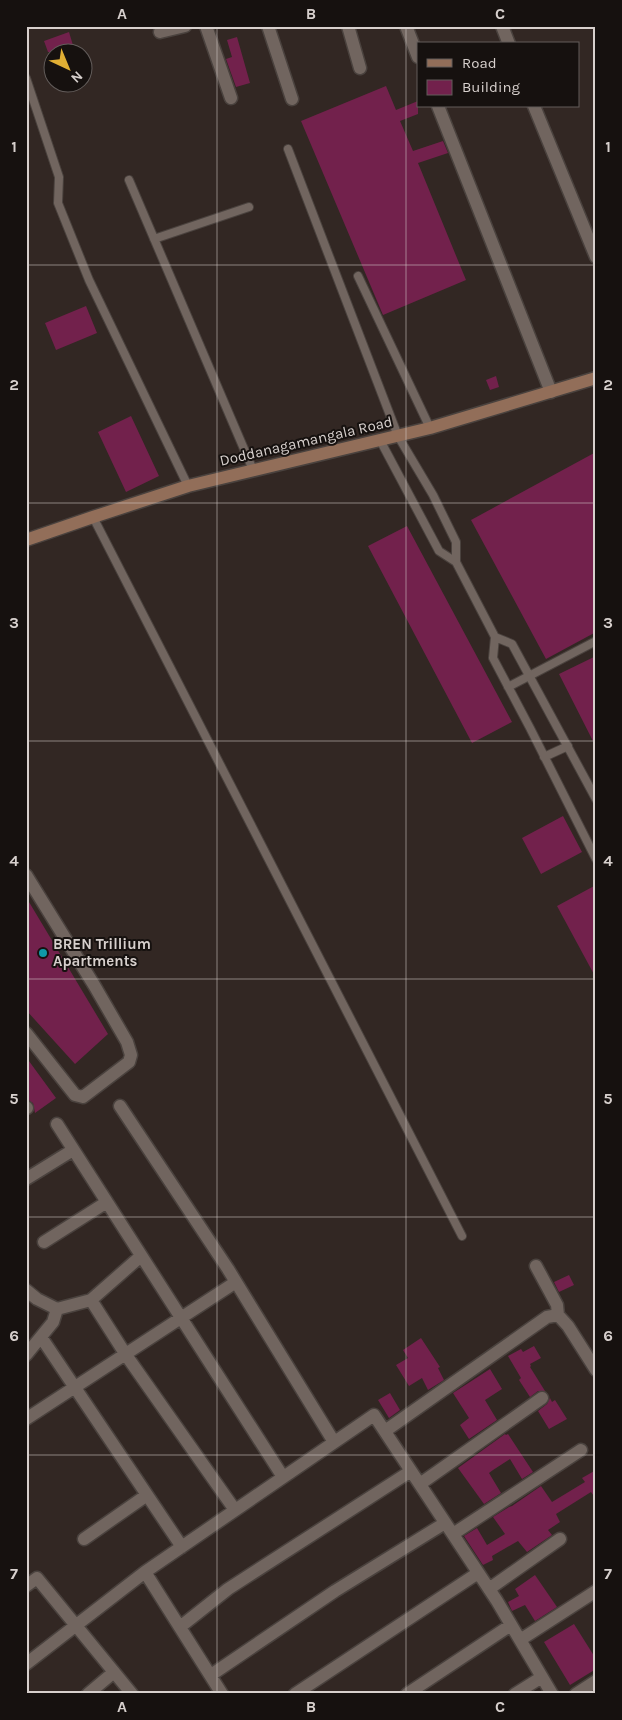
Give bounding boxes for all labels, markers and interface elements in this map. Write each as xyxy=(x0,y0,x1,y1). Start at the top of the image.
text: A xyxy=(117,4,127,23)
text: B xyxy=(306,4,316,23)
text: C xyxy=(495,4,505,23)
north arrow xyxy=(42,42,92,92)
legend xyxy=(417,42,580,108)
text: Road xyxy=(462,54,497,72)
text: N xyxy=(67,67,86,87)
text: Building xyxy=(462,78,520,96)
text: 1 xyxy=(11,137,17,156)
text: 1 xyxy=(605,137,611,156)
text: 2 xyxy=(9,375,19,394)
text: 2 xyxy=(603,375,613,394)
street label: Doddanagamangala Road xyxy=(218,412,394,470)
text: 3 xyxy=(9,613,19,632)
text: 3 xyxy=(603,613,613,632)
text: 4 xyxy=(9,851,19,870)
text: 4 xyxy=(603,851,613,870)
place label: BREN Trillium Apartments xyxy=(53,935,151,970)
marker: BREN Trillium Apartments xyxy=(37,947,49,959)
text: 5 xyxy=(9,1089,19,1108)
text: 5 xyxy=(603,1089,613,1108)
text: 6 xyxy=(9,1326,19,1345)
text: 6 xyxy=(603,1326,613,1345)
text: 7 xyxy=(10,1564,18,1583)
text: 7 xyxy=(604,1564,612,1583)
text: A xyxy=(117,1697,127,1716)
text: B xyxy=(306,1697,316,1716)
text: C xyxy=(495,1697,505,1716)

